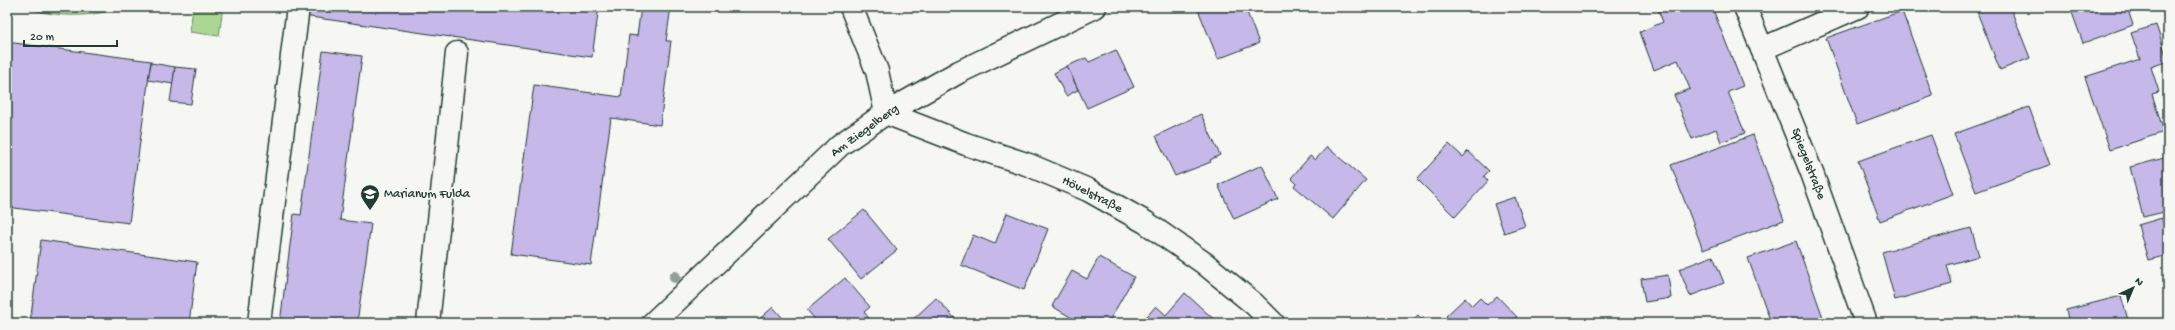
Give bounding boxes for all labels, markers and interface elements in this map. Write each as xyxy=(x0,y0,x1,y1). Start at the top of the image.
scale bar xyxy=(24,22,117,48)
text: 20 m xyxy=(30,31,55,45)
street label: Am Ziegelberg xyxy=(828,101,902,161)
street label: Spiegelstraße xyxy=(1787,126,1829,202)
street label: Hövelstraße xyxy=(1059,173,1125,217)
school or university icon: Marianum Fulda xyxy=(359,183,381,211)
place label: Marianum Fulda xyxy=(384,187,471,202)
north arrow xyxy=(2113,268,2153,308)
text: N xyxy=(2132,275,2145,289)

